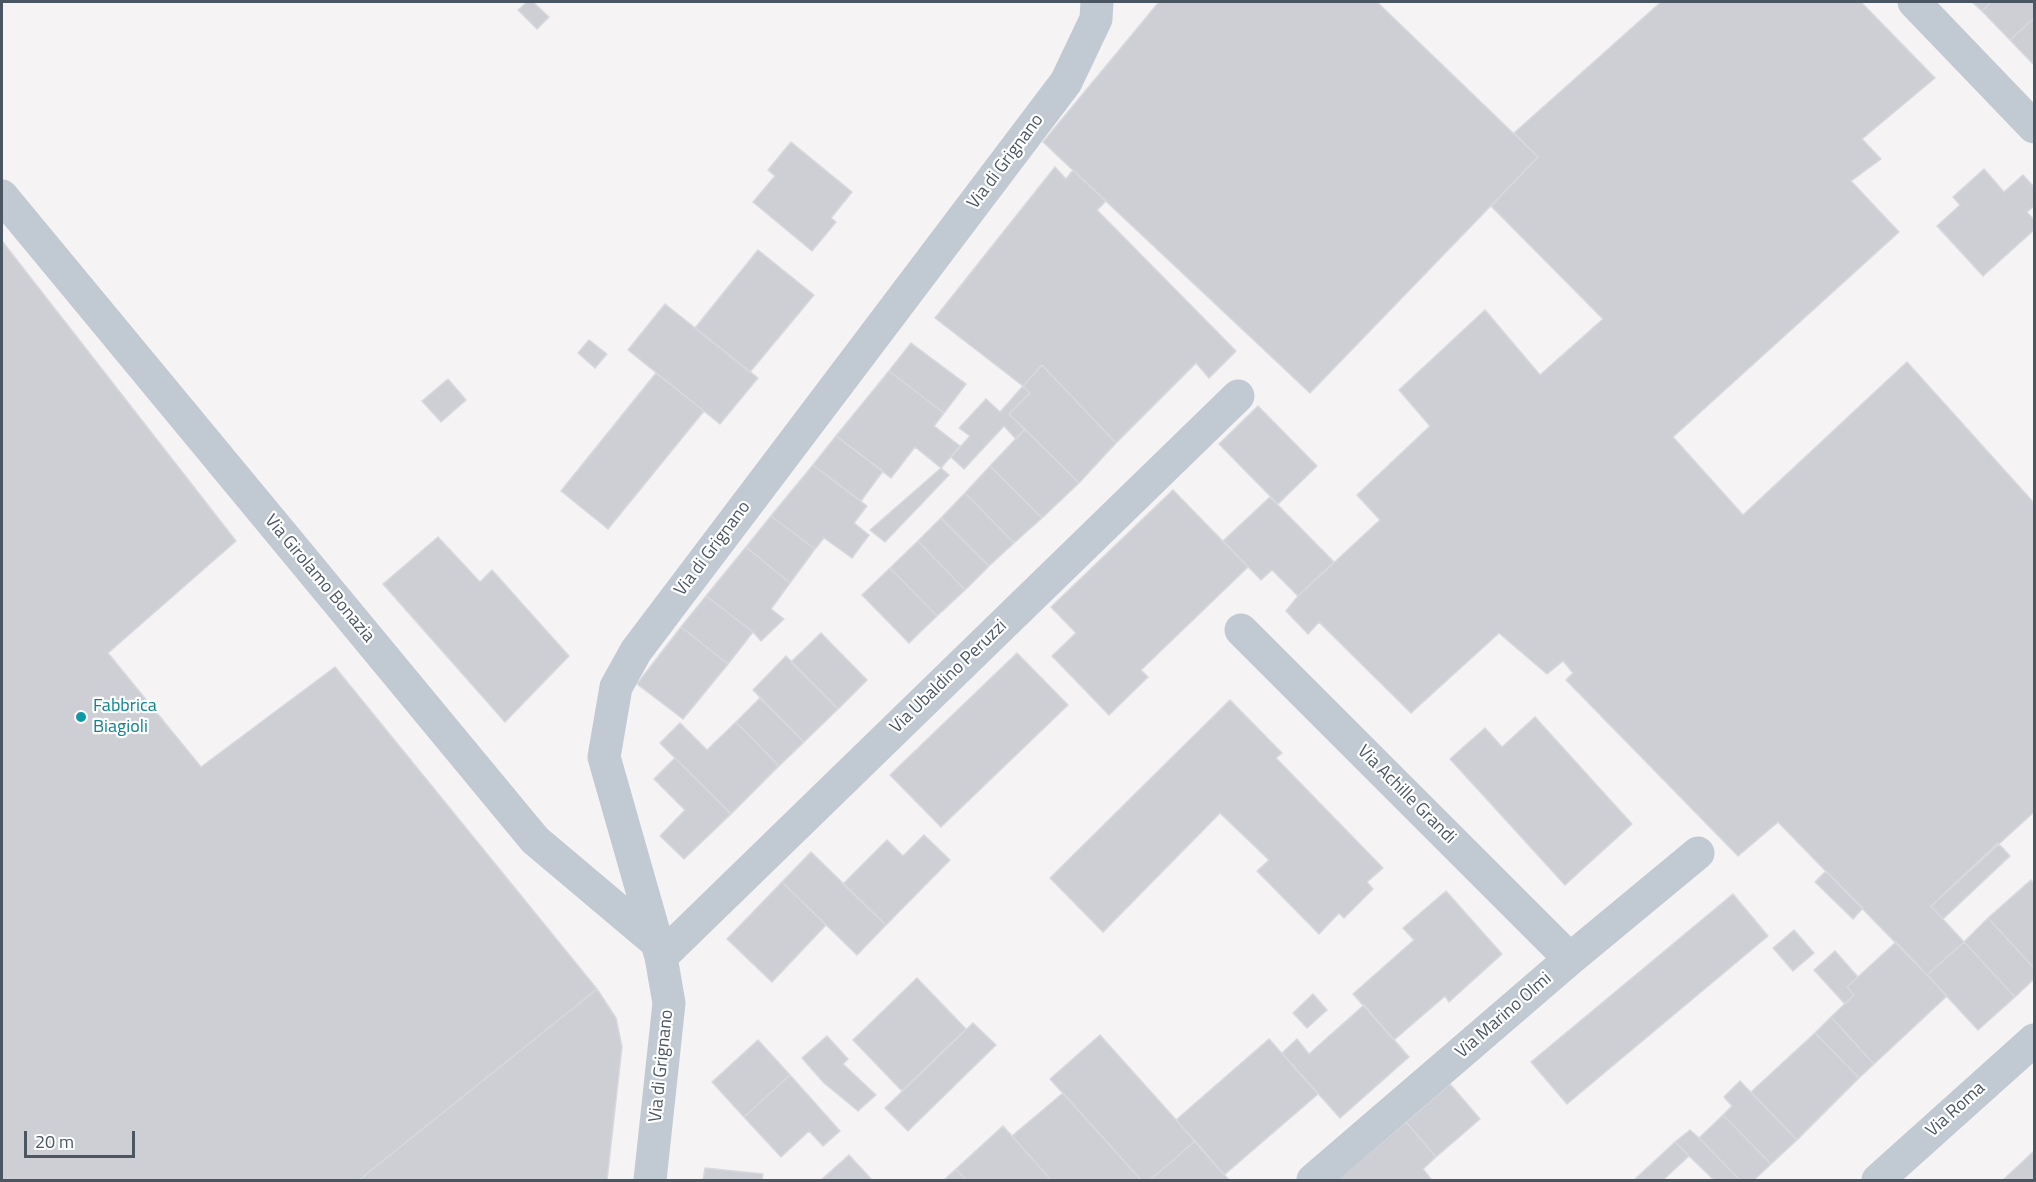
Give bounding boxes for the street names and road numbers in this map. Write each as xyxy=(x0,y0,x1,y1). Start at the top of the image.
street label: Via di Grignano xyxy=(963,110,1049,214)
street label: Via di Grignano xyxy=(670,497,756,601)
street label: Via Girolamo Bonazia xyxy=(259,511,379,647)
street label: Via Ubaldino Peruzzi xyxy=(886,616,1012,738)
street label: Via Achille Grandi xyxy=(1352,741,1460,849)
street label: Via Marino Olmi xyxy=(1452,969,1556,1063)
street label: Via di Grignano xyxy=(645,1009,679,1123)
street label: Via Roma xyxy=(1922,1078,1990,1142)

